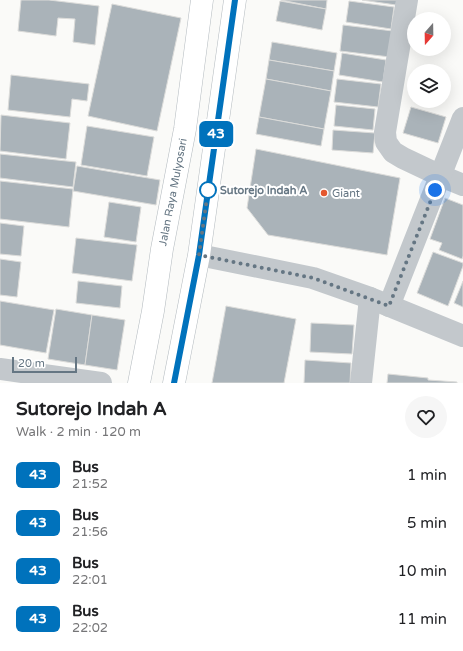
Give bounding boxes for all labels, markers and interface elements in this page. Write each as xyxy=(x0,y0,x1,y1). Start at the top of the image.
north arrow xyxy=(407,12,451,56)
map controls xyxy=(407,12,451,108)
button: layers xyxy=(407,64,451,108)
line badge: 43 xyxy=(198,121,234,147)
text: 43 xyxy=(207,125,225,142)
street label: Jalan Raya Mulyosari xyxy=(156,137,190,247)
your location xyxy=(425,180,445,200)
marker: Sutorejo Indah A xyxy=(199,181,217,199)
place label: Sutorejo Indah A xyxy=(220,184,307,198)
place label: Giant xyxy=(332,187,360,200)
marker: Giant xyxy=(319,188,329,198)
scale bar xyxy=(12,355,77,374)
text: 20 m xyxy=(18,357,45,370)
button: heart xyxy=(405,396,447,438)
text: Sutorejo Indah A xyxy=(16,398,167,420)
text: Walk · 2 min · 120 m xyxy=(16,424,141,440)
text: Bus xyxy=(72,458,99,476)
text: 43 xyxy=(29,466,47,483)
text: 1 min xyxy=(407,466,447,484)
text: 21:52 xyxy=(72,476,108,492)
text: Bus xyxy=(72,506,99,524)
text: 43 xyxy=(29,514,47,531)
text: 5 min xyxy=(407,514,447,532)
text: 21:56 xyxy=(72,524,108,540)
text: Bus xyxy=(72,554,99,572)
text: 43 xyxy=(29,562,47,579)
text: 10 min xyxy=(398,562,447,580)
text: 22:01 xyxy=(72,572,108,588)
text: Bus xyxy=(72,602,99,620)
text: 43 xyxy=(29,610,47,627)
text: 11 min xyxy=(398,610,447,628)
text: 22:02 xyxy=(72,620,108,636)

